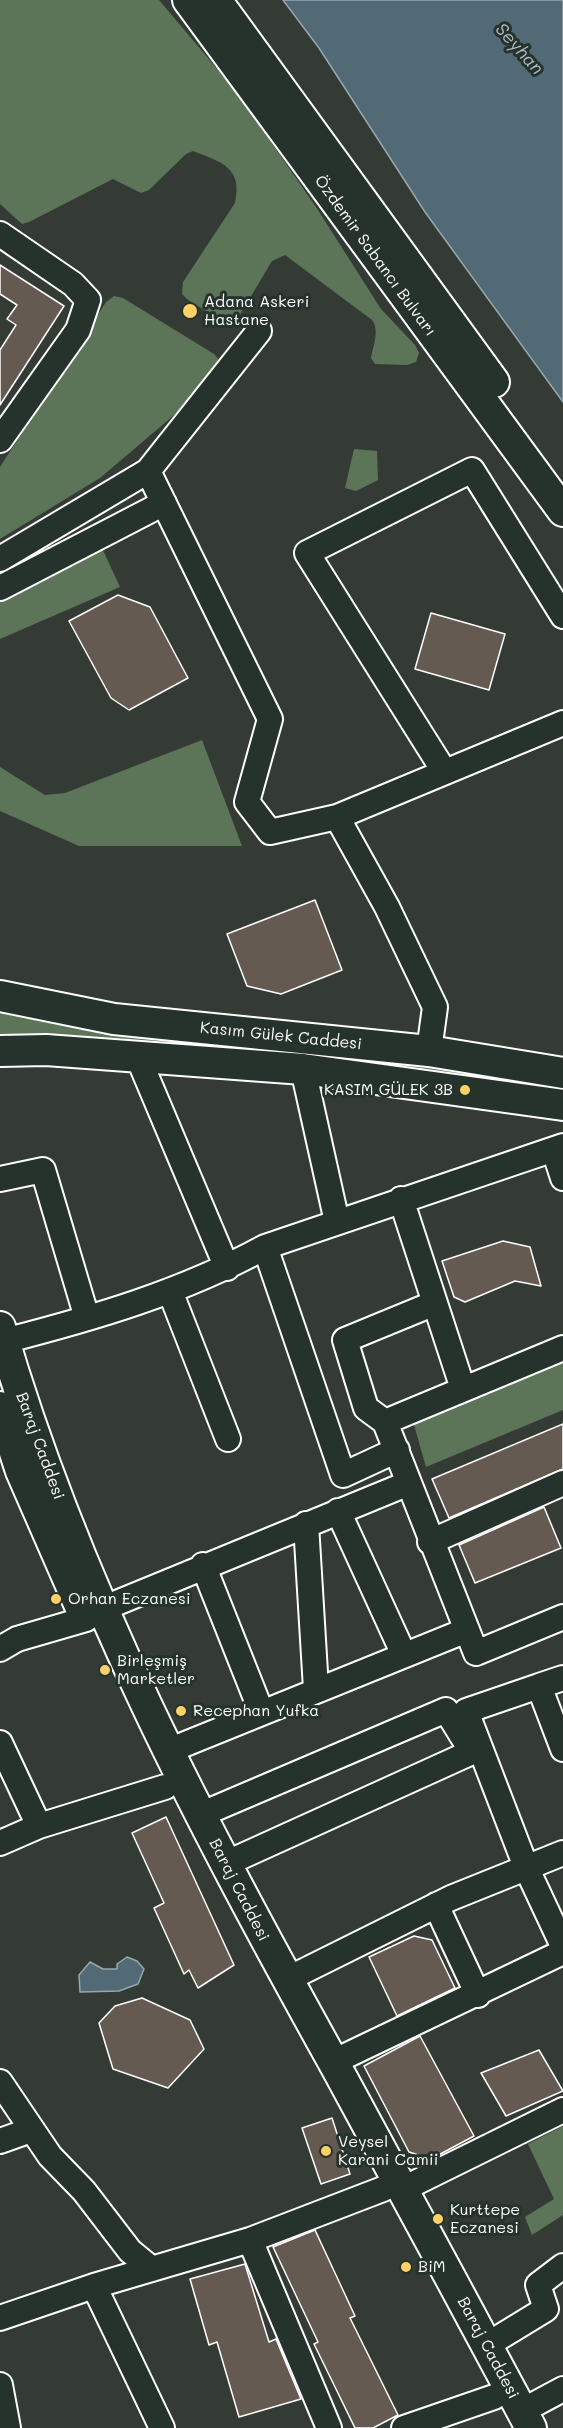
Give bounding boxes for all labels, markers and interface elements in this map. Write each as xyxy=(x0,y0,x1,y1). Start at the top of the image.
water label: Seyhan xyxy=(490,19,548,79)
street label: Özdemir Sabancı Bulvarı xyxy=(310,172,440,340)
place label: Adana Askeri Hastane xyxy=(204,292,309,330)
marker: Adana Askeri Hastane xyxy=(181,302,199,320)
street label: Kasım Gülek Caddesi xyxy=(199,1018,363,1054)
place label: KASIM GÜLEK 3B xyxy=(324,1080,453,1100)
marker: KASIM GÜLEK 3B xyxy=(458,1083,472,1097)
street label: Baraj Caddesi xyxy=(12,1390,68,1502)
place label: Orhan Eczanesi xyxy=(68,1589,191,1609)
marker: Orhan Eczanesi xyxy=(49,1592,63,1606)
place label: Birleşmiş Marketler xyxy=(117,1651,195,1689)
marker: Birleşmiş Marketler xyxy=(98,1663,112,1677)
place label: Recephan Yufka xyxy=(193,1701,319,1721)
marker: Recephan Yufka xyxy=(174,1704,188,1718)
street label: Baraj Caddesi xyxy=(205,1835,273,1945)
place label: Veysel Karani Camii xyxy=(338,2132,438,2170)
marker: Veysel Karani Camii xyxy=(319,2144,333,2158)
place label: Kurttepe Eczanesi xyxy=(450,2200,520,2238)
marker: Kurttepe Eczanesi xyxy=(431,2212,445,2226)
place label: BiM xyxy=(418,2257,446,2277)
marker: BiM xyxy=(399,2260,413,2274)
street label: Baraj Caddesi xyxy=(453,2294,523,2402)

